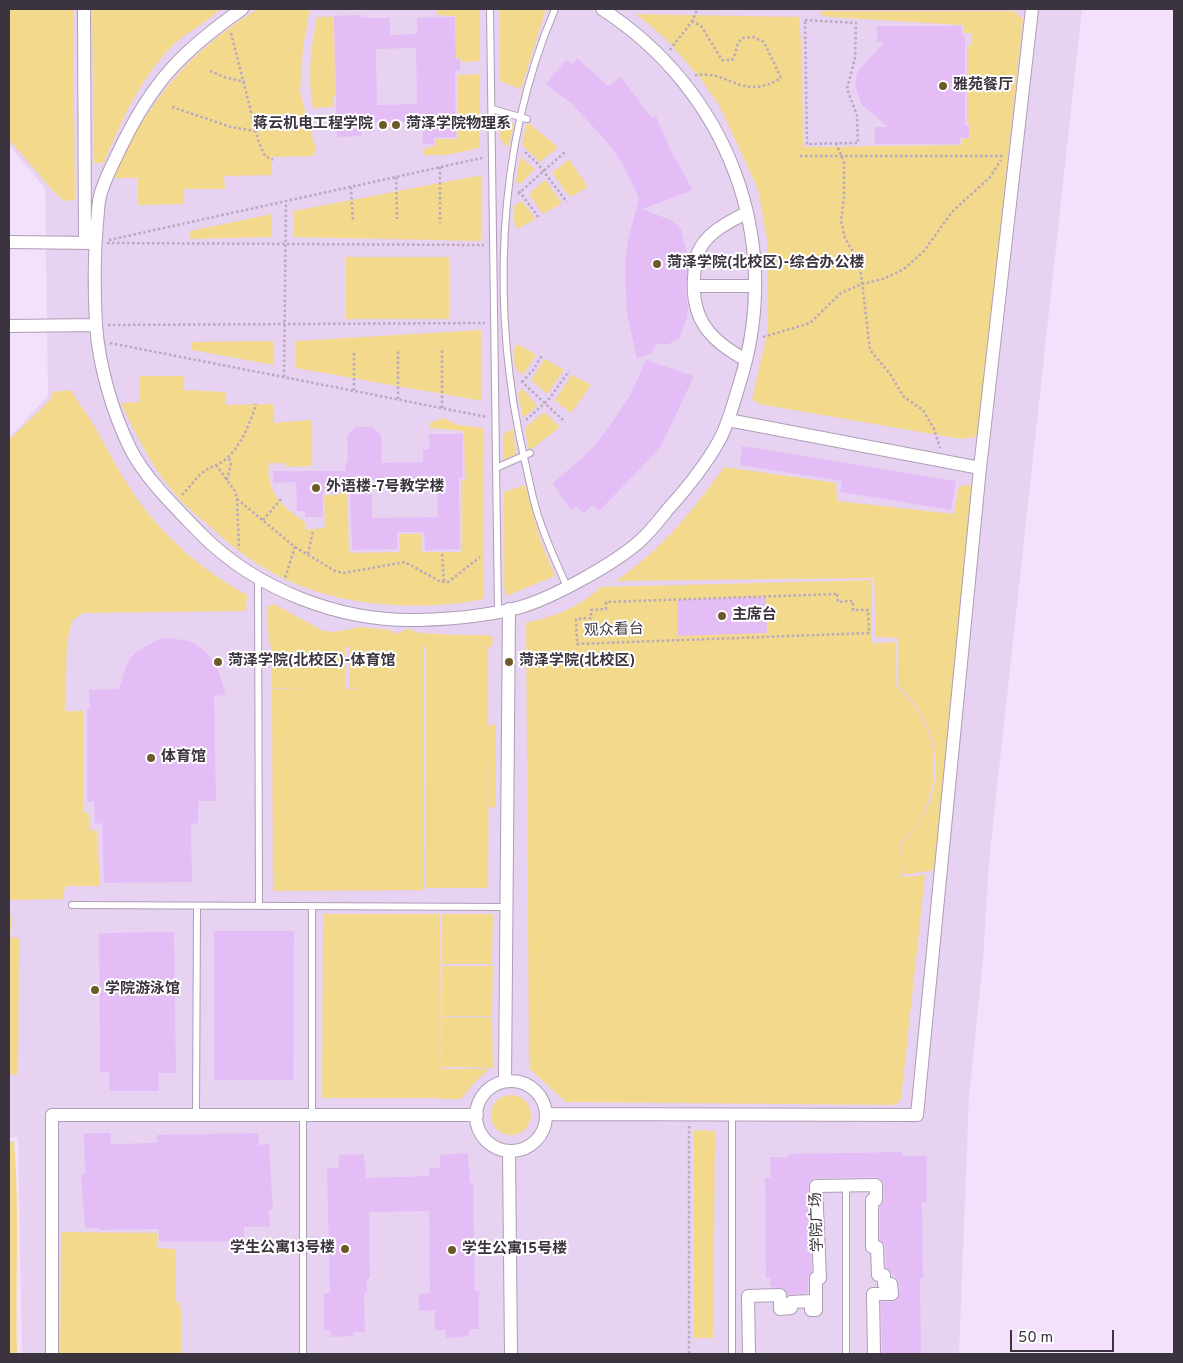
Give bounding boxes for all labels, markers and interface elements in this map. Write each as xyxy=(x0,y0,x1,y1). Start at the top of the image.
place label: 雅苑餐厅 xyxy=(953,77,1013,95)
marker: 雅苑餐厅 xyxy=(937,80,949,92)
place label: 蒋云机电工程学院 xyxy=(253,116,373,134)
place label: 菏泽学院物理系 xyxy=(406,116,511,134)
marker: 蒋云机电工程学院 xyxy=(377,119,389,131)
marker: 菏泽学院物理系 xyxy=(390,119,402,131)
place label: 菏泽学院(北校区)-综合办公楼 xyxy=(667,255,864,273)
marker: 菏泽学院(北校区)-综合办公楼 xyxy=(651,258,663,270)
place label: 外语楼-7号教学楼 xyxy=(326,479,445,497)
marker: 外语楼-7号教学楼 xyxy=(310,482,322,494)
place label: 主席台 xyxy=(732,607,777,625)
marker: 主席台 xyxy=(716,610,728,622)
street label: 观众看台 xyxy=(584,621,644,641)
place label: 菏泽学院(北校区)-体育馆 xyxy=(228,653,395,671)
place label: 菏泽学院(北校区) xyxy=(519,653,635,671)
marker: 菏泽学院(北校区)-体育馆 xyxy=(212,656,224,668)
marker: 菏泽学院(北校区) xyxy=(503,656,515,668)
place label: 体育馆 xyxy=(161,749,206,767)
marker: 体育馆 xyxy=(145,752,157,764)
place label: 学院游泳馆 xyxy=(105,981,180,999)
marker: 学院游泳馆 xyxy=(89,984,101,996)
street label: 学院广场 xyxy=(808,1192,828,1252)
place label: 学生公寓13号楼 xyxy=(230,1240,335,1258)
place label: 学生公寓15号楼 xyxy=(462,1241,567,1259)
marker: 学生公寓13号楼 xyxy=(339,1243,351,1255)
marker: 学生公寓15号楼 xyxy=(446,1244,458,1256)
scale bar xyxy=(1013,1320,1117,1352)
text: 50 m xyxy=(1018,1329,1053,1348)

